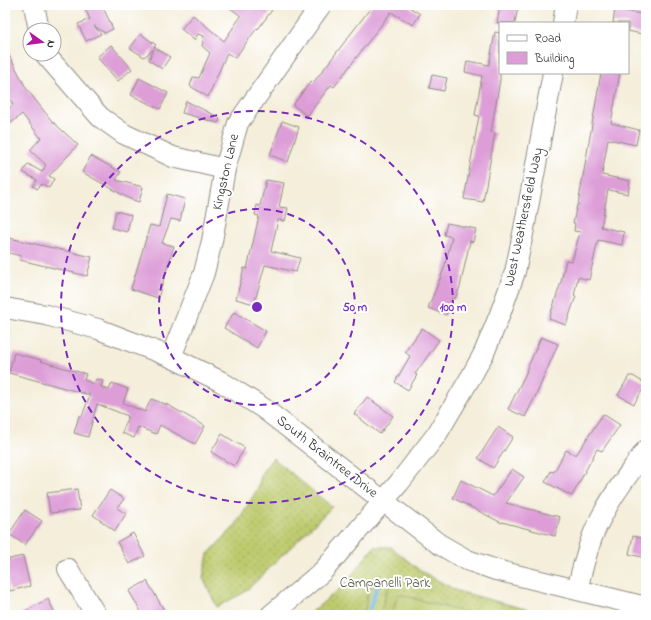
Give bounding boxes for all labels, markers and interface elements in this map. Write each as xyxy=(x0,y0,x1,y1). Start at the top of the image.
north arrow xyxy=(22,22,62,62)
legend xyxy=(499,22,629,74)
text: Road xyxy=(535,30,561,48)
text: N xyxy=(42,39,59,50)
text: Building xyxy=(534,50,574,69)
street label: Kingston Lane xyxy=(207,131,246,213)
street label: West Weathersfield Way xyxy=(499,145,550,289)
text: 50 m xyxy=(343,299,368,317)
text: 100 m xyxy=(440,299,467,317)
centre of rings xyxy=(250,300,264,314)
street label: South Braintree Drive xyxy=(272,411,383,504)
park label: Campanelli Park xyxy=(340,573,431,594)

